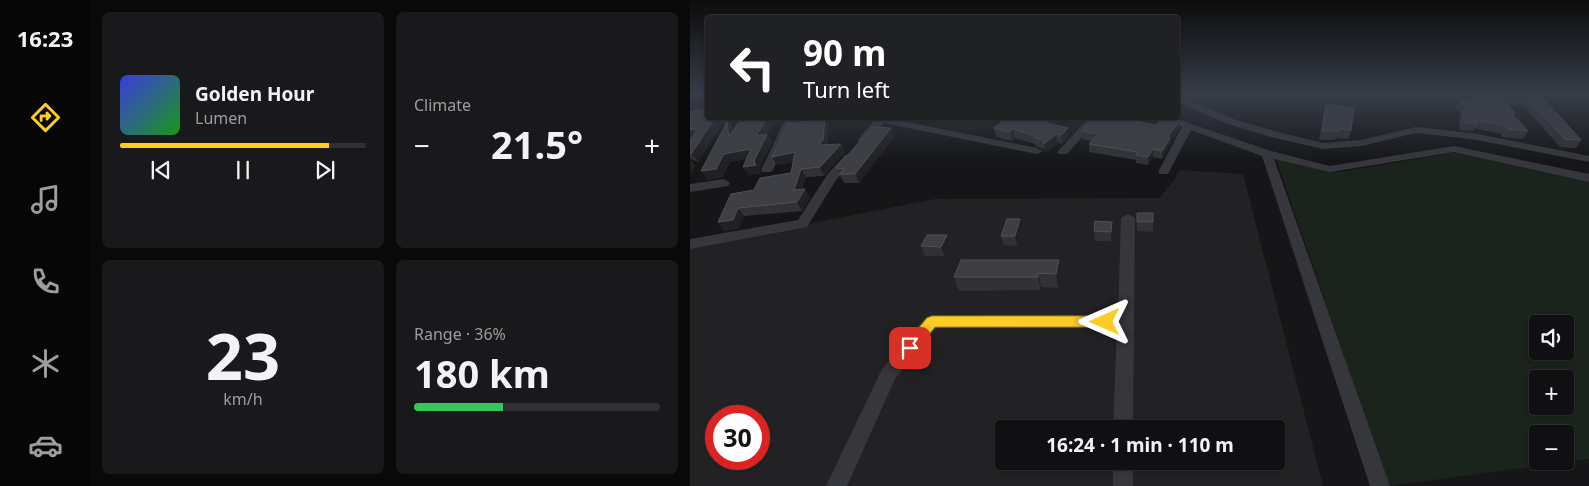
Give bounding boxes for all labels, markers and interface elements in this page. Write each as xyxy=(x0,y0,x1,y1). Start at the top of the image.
text: 16:23 xyxy=(17,23,73,53)
text: 90 m xyxy=(803,29,886,76)
icon: left xyxy=(720,35,785,100)
text: Turn left xyxy=(803,74,890,104)
text: Golden Hour xyxy=(195,81,314,107)
text: Climate xyxy=(414,94,471,116)
icon: directions xyxy=(28,100,63,135)
text: Lumen xyxy=(195,107,247,129)
text: 21.5° xyxy=(491,118,583,170)
text: − xyxy=(414,126,430,164)
text: + xyxy=(644,126,660,164)
icon: previous xyxy=(147,156,175,184)
icon: pause xyxy=(229,156,257,184)
icon: next xyxy=(311,156,339,184)
icon: music xyxy=(28,182,63,217)
icon: phone xyxy=(28,264,63,299)
position arrow xyxy=(1078,295,1130,347)
text: 23 xyxy=(206,311,280,399)
map controls xyxy=(1529,315,1574,470)
button: sound xyxy=(1529,315,1574,360)
text: Range · 36% xyxy=(414,323,506,345)
pin xyxy=(889,327,931,369)
icon: arrive xyxy=(896,334,924,362)
icon: climate xyxy=(28,346,63,381)
text: 180 km xyxy=(414,347,550,399)
button: + xyxy=(1529,370,1574,415)
text: km/h xyxy=(223,388,263,410)
speed limit sign: 30 xyxy=(705,405,770,470)
button: − xyxy=(1529,425,1574,470)
icon: car xyxy=(28,428,63,463)
text: 16:24 · 1 min · 110 m xyxy=(1046,432,1234,458)

